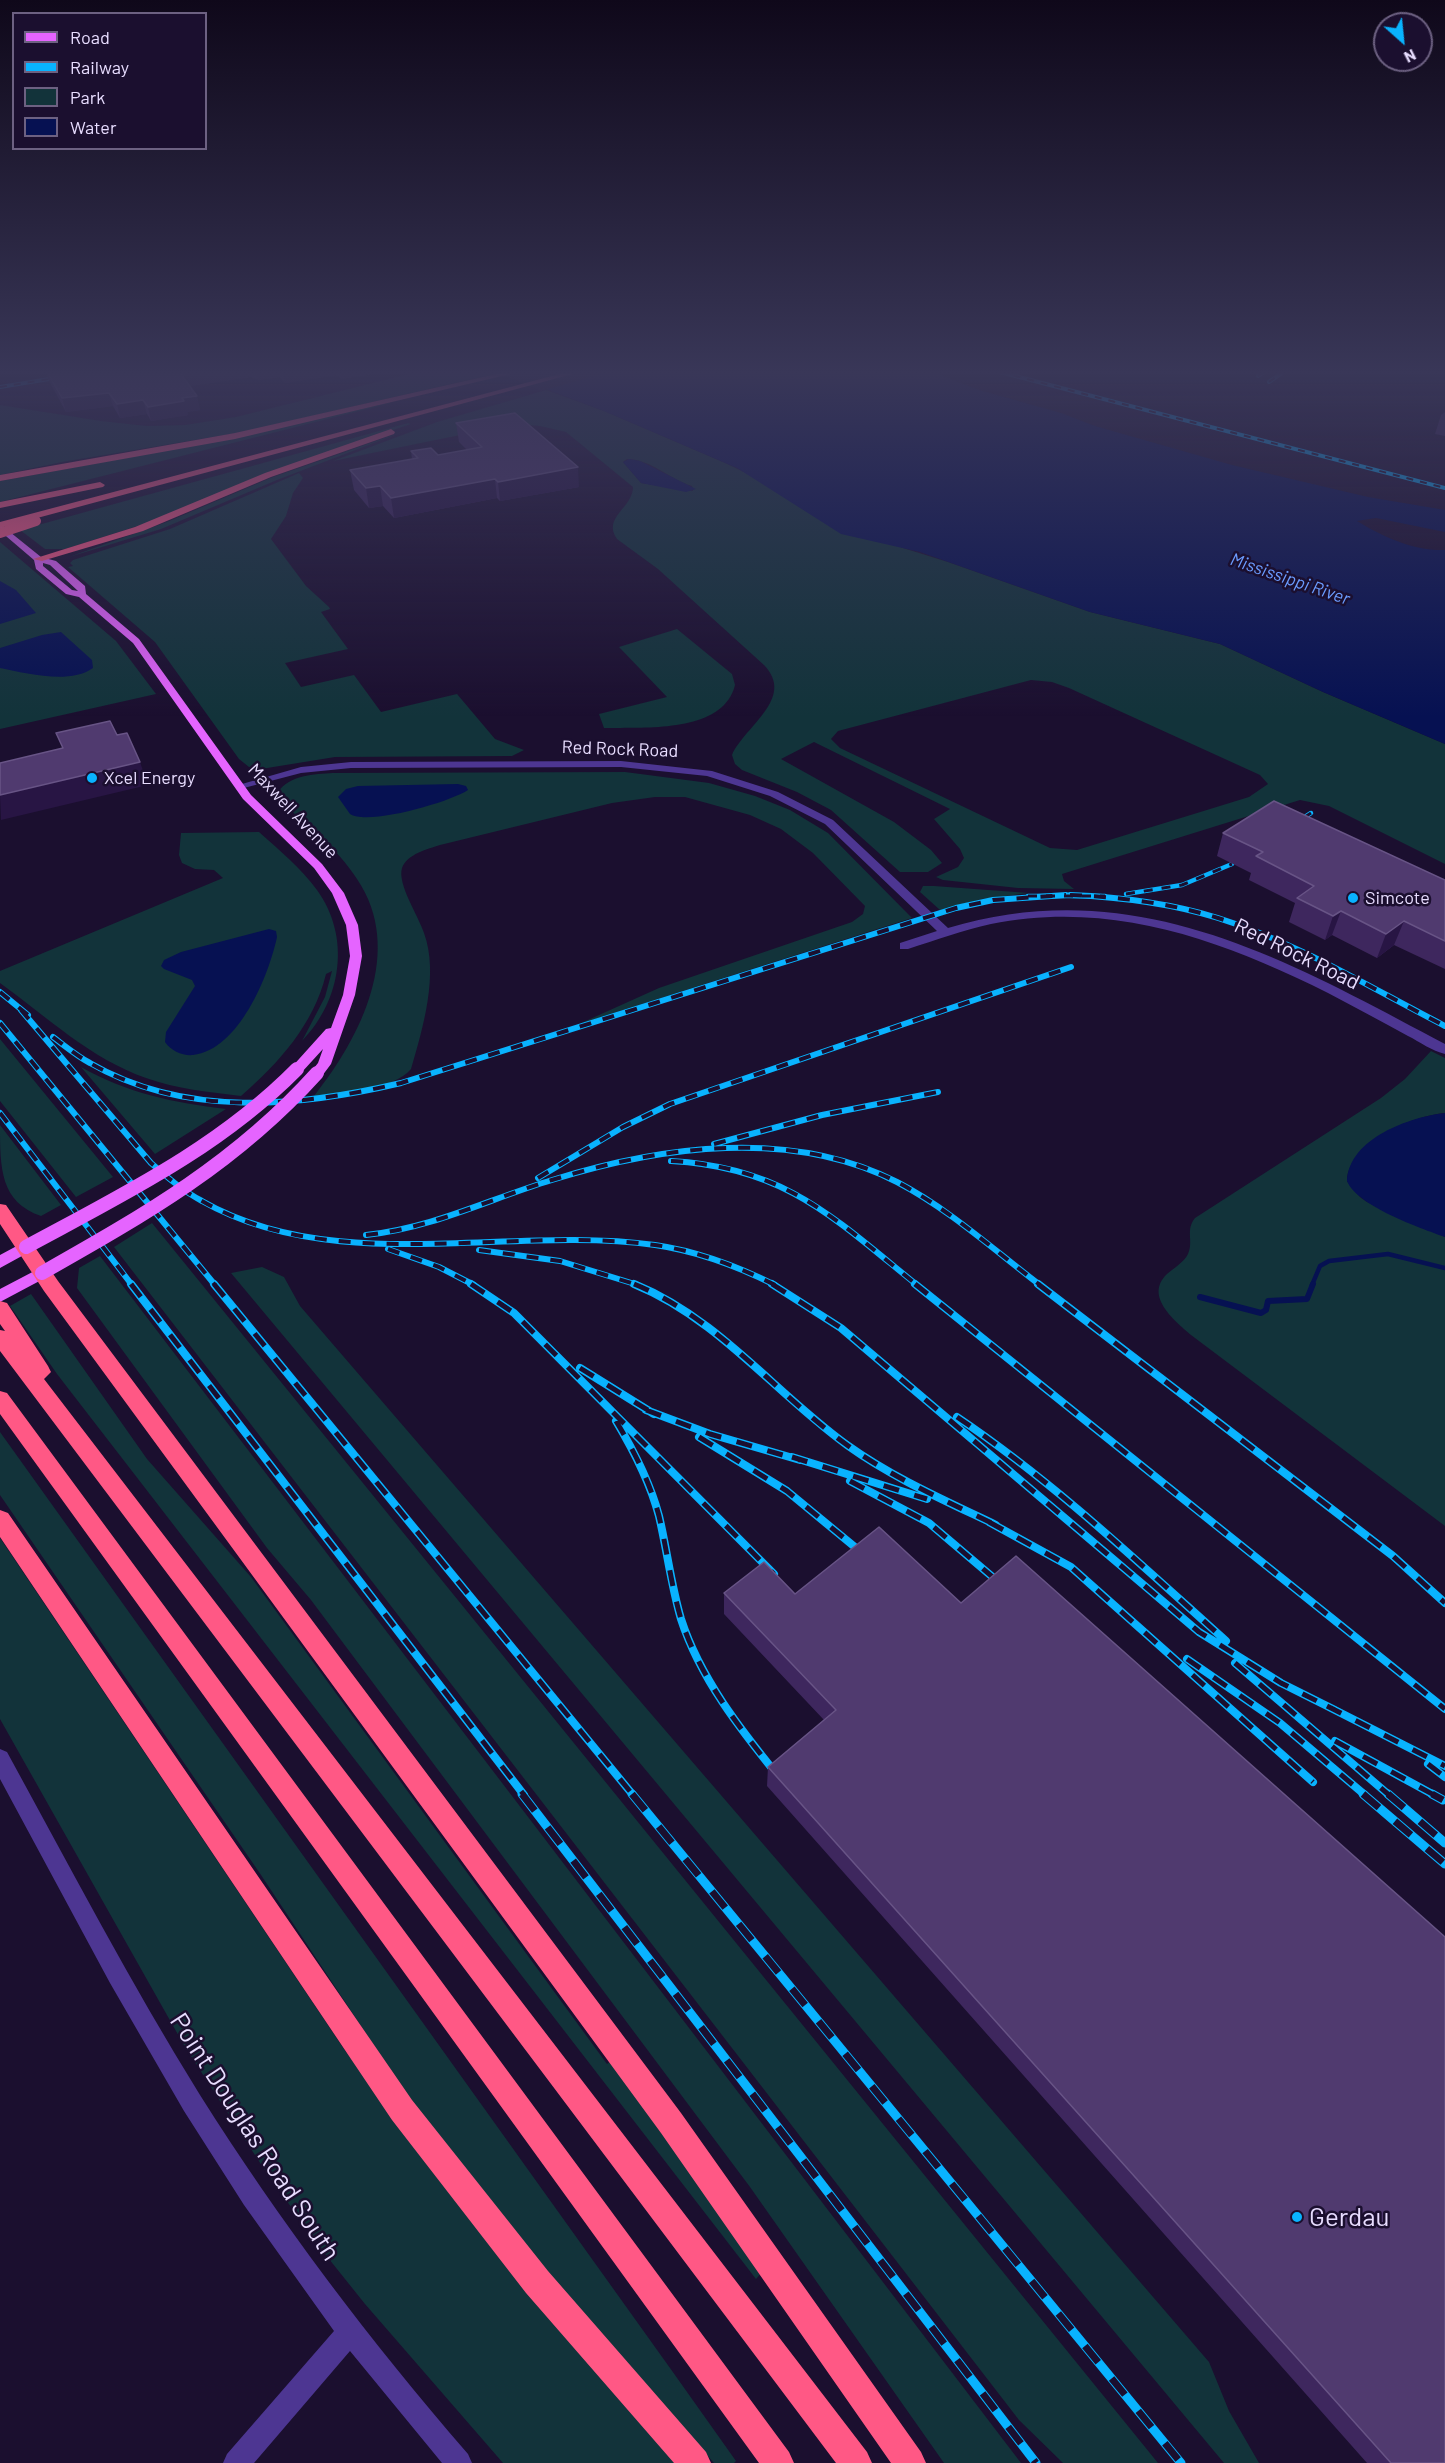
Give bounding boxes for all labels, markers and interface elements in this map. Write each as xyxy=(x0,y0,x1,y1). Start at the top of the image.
legend xyxy=(12,12,207,150)
north arrow xyxy=(1373,12,1433,72)
text: Road xyxy=(70,26,110,48)
text: N xyxy=(1401,46,1420,68)
text: Railway xyxy=(70,56,129,78)
text: Park xyxy=(70,86,105,108)
text: Water xyxy=(70,116,117,138)
water label: Mississippi River xyxy=(1227,548,1353,610)
street label: Red Rock Road xyxy=(561,736,679,762)
street label: Maxwell Avenue xyxy=(243,759,343,863)
place label: Xcel Energy xyxy=(104,767,195,789)
marker: Xcel Energy xyxy=(85,771,99,785)
place label: Simcote xyxy=(1365,887,1430,909)
marker: Simcote xyxy=(1346,891,1360,905)
street label: Red Rock Road xyxy=(1230,913,1364,995)
street label: Point Douglas Road South xyxy=(163,2007,347,2267)
place label: Gerdau xyxy=(1309,2201,1390,2233)
marker: Gerdau xyxy=(1290,2210,1304,2224)

